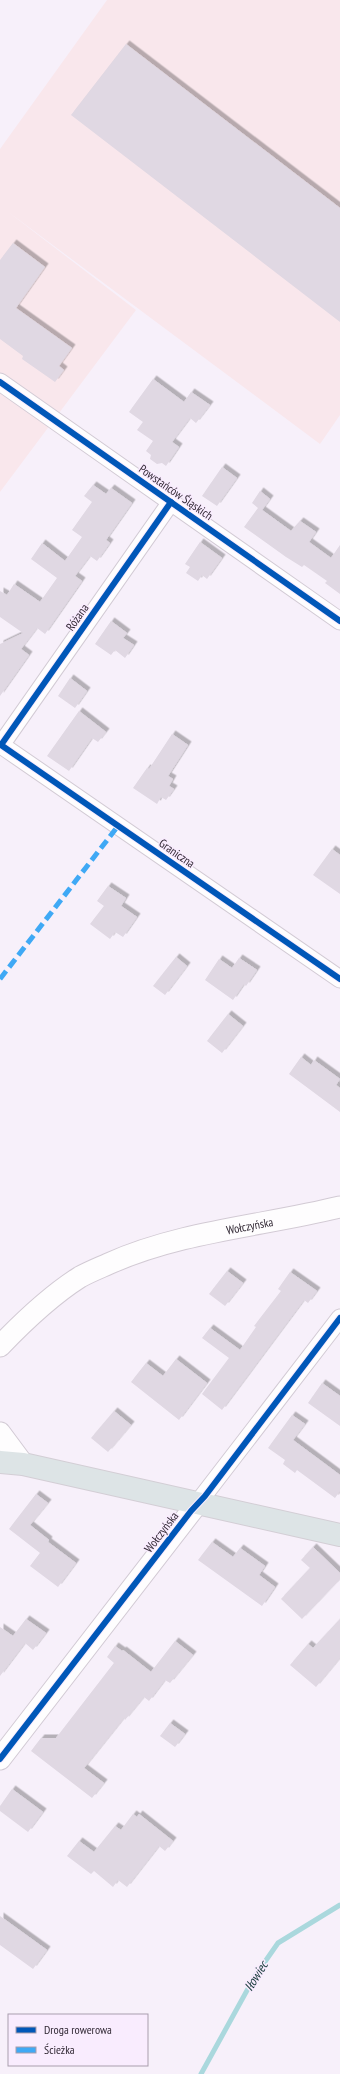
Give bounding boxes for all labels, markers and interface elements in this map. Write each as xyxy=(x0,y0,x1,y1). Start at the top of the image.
street label: Powstańców Śląskich xyxy=(136,461,216,523)
street label: Różana xyxy=(62,600,92,633)
street label: Graniczna xyxy=(156,835,198,871)
street label: Wołczyńska xyxy=(225,1213,274,1237)
street label: Wołczyńska xyxy=(141,1508,181,1555)
water label: Iłowiec xyxy=(240,1957,272,1994)
legend xyxy=(8,2014,148,2066)
text: Droga rowerowa xyxy=(44,2022,112,2037)
text: Ścieżka xyxy=(44,2042,75,2057)

